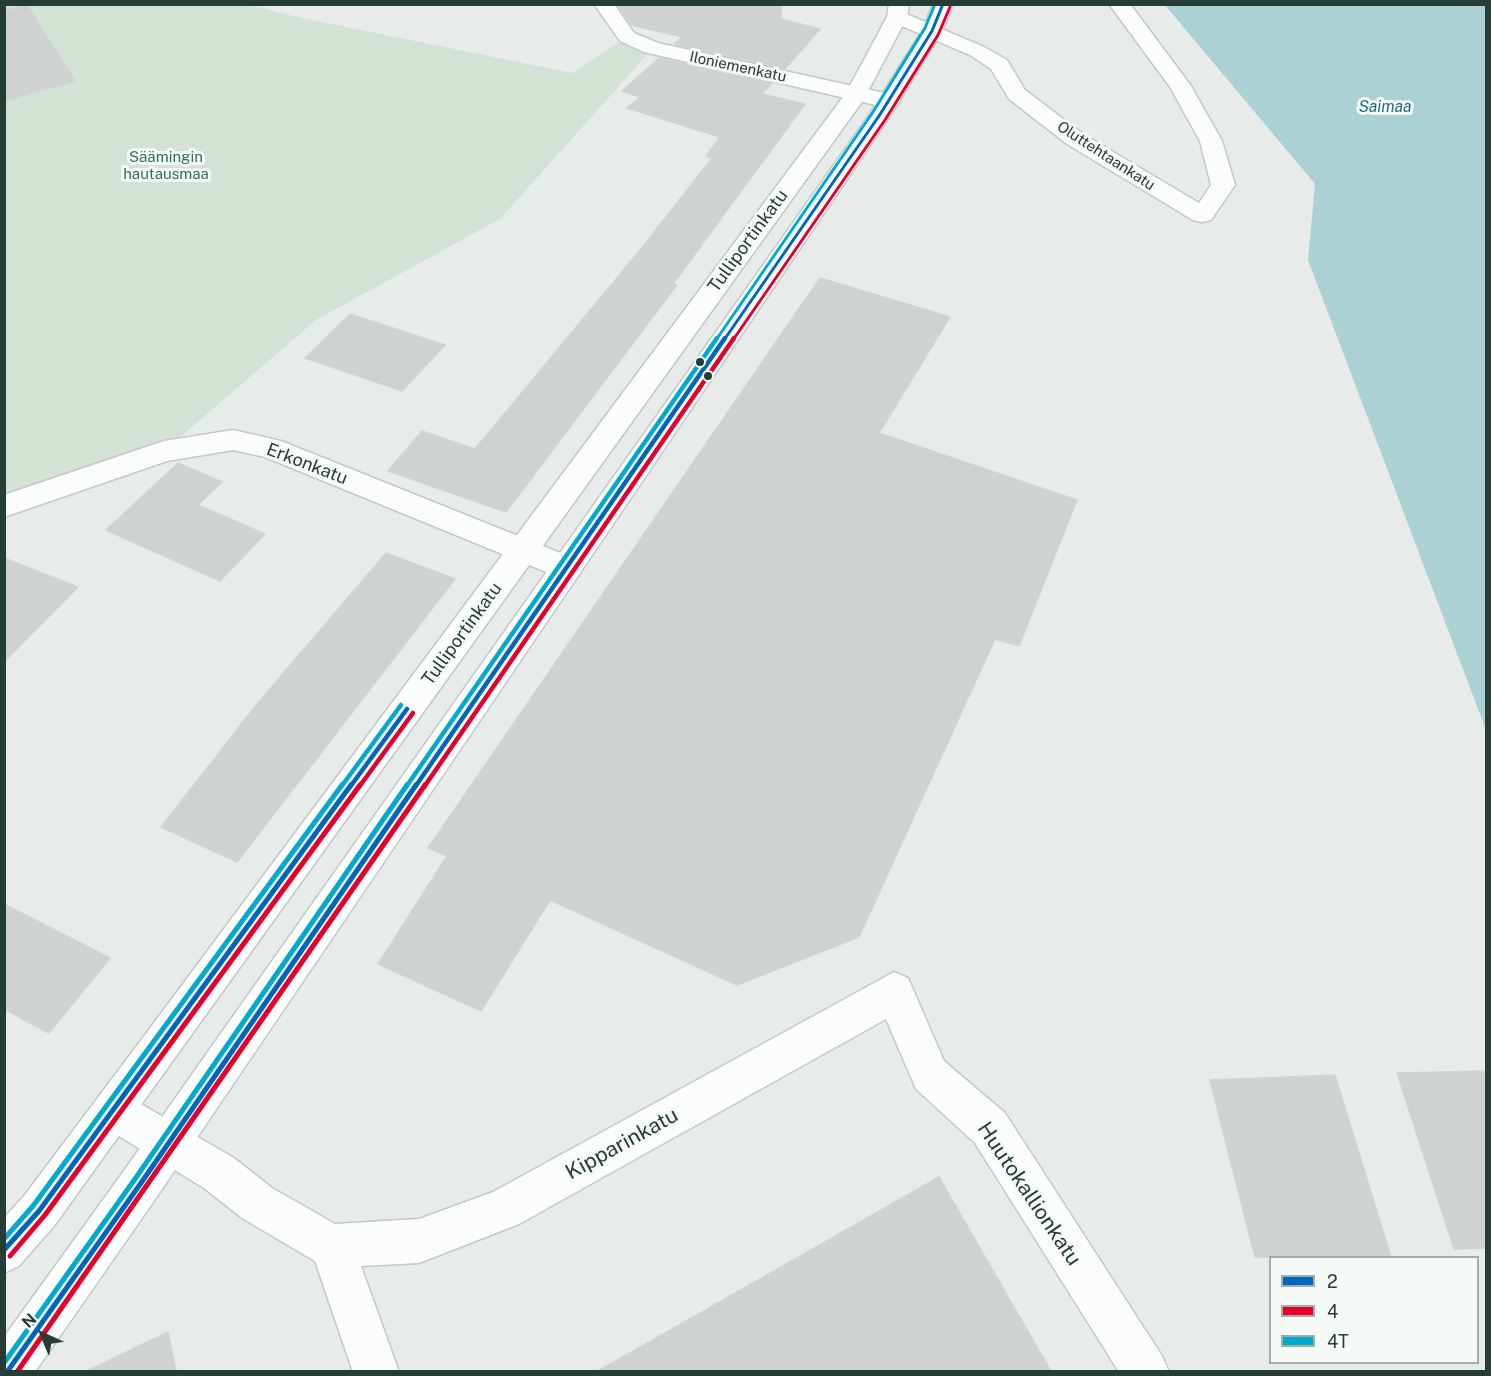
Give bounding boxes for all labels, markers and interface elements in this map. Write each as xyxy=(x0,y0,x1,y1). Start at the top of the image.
street label: Iloniemenkatu xyxy=(688,48,788,86)
water label: Saimaa xyxy=(1358,97,1412,117)
street label: Oluttehtaankatu xyxy=(1054,118,1158,194)
park label: Säämingin hautausmaa xyxy=(123,148,209,183)
street label: Tulliportinkatu xyxy=(703,185,793,297)
unlabelled marker xyxy=(694,356,706,368)
unlabelled marker xyxy=(702,370,714,382)
street label: Erkonkatu xyxy=(263,439,351,489)
street label: Tulliportinkatu xyxy=(417,578,507,690)
street label: Kipparinkatu xyxy=(561,1103,683,1185)
street label: Huutokallionkatu xyxy=(972,1117,1086,1271)
legend xyxy=(1269,1256,1479,1364)
text: 2 xyxy=(1327,1271,1338,1292)
text: 4 xyxy=(1327,1301,1338,1322)
north arrow xyxy=(12,1304,72,1364)
text: N xyxy=(18,1310,40,1332)
text: 4T xyxy=(1327,1331,1349,1352)

